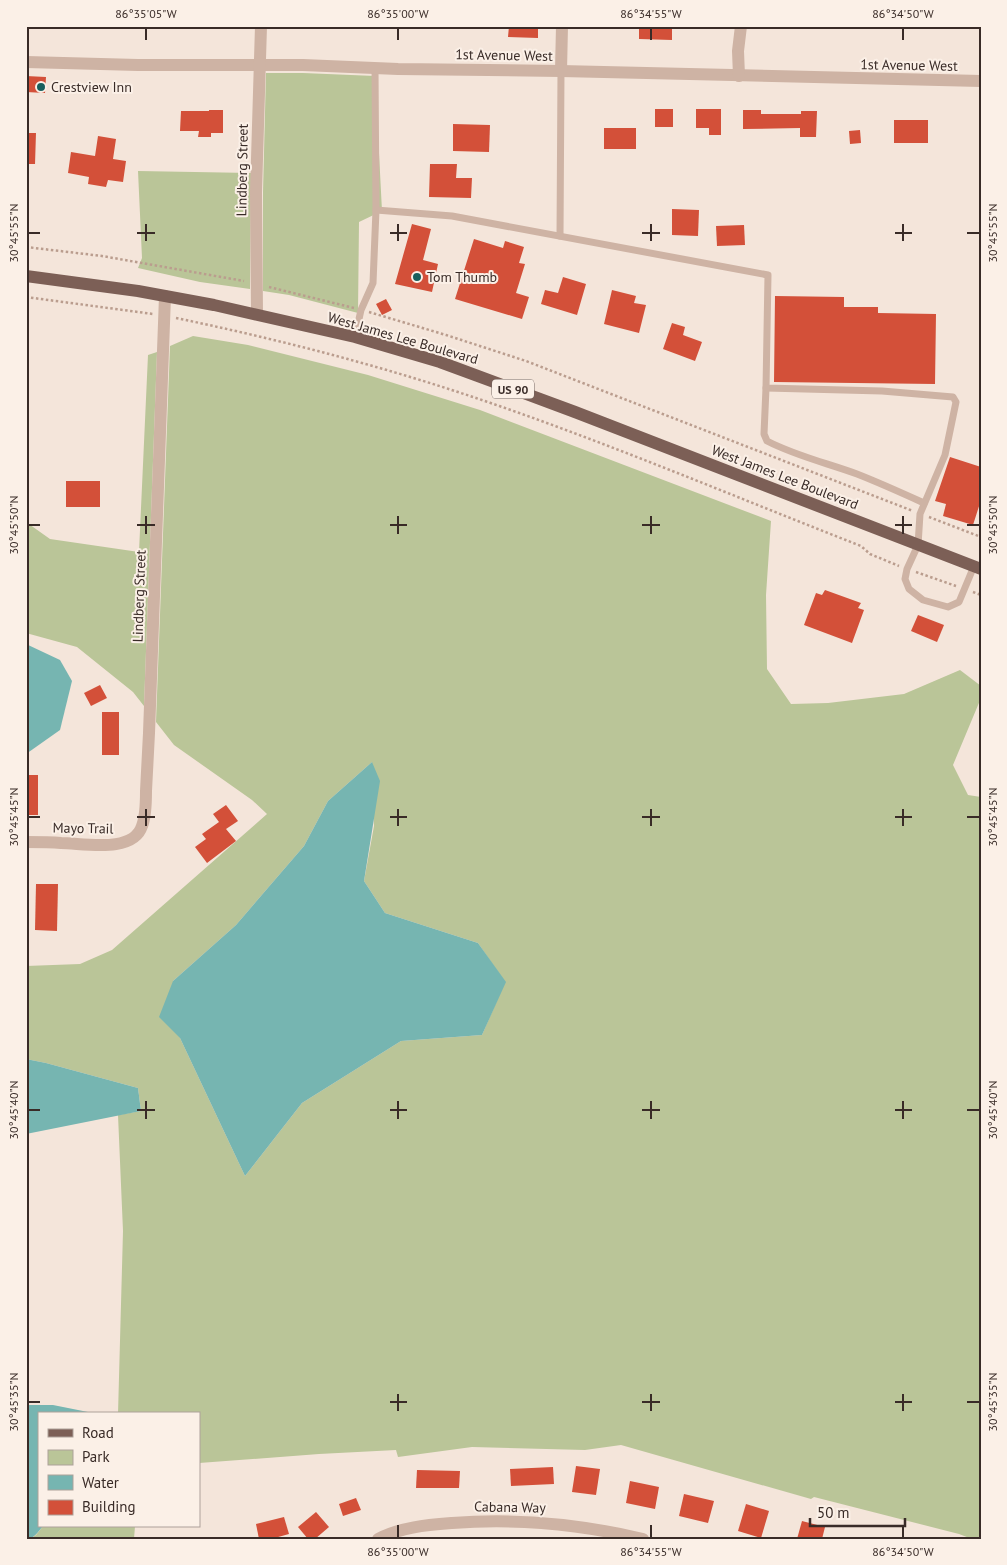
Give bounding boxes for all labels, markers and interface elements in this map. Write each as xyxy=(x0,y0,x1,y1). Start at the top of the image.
text: 86°35'05"W xyxy=(115,6,177,21)
text: 86°35'00"W xyxy=(367,6,429,21)
text: 86°34'55"W xyxy=(620,6,682,21)
text: 86°34'50"W xyxy=(872,6,934,21)
street label: 1st Avenue West xyxy=(455,45,553,65)
street label: 1st Avenue West xyxy=(860,55,958,75)
place label: Crestview Inn xyxy=(51,78,132,96)
marker: Crestview Inn xyxy=(35,81,47,93)
street label: Lindberg Street xyxy=(232,123,252,216)
text: 30°45'55"N xyxy=(6,203,21,263)
text: 30°45'55"N xyxy=(985,203,1000,263)
place label: Tom Thumb xyxy=(427,268,497,286)
marker: Tom Thumb xyxy=(411,271,423,283)
street label: West James Lee Boulevard xyxy=(326,308,480,368)
road number: US 90 xyxy=(492,379,534,398)
street label: West James Lee Boulevard xyxy=(709,441,861,513)
text: 30°45'50"N xyxy=(6,495,21,555)
text: 30°45'50"N xyxy=(985,495,1000,555)
street label: Lindberg Street xyxy=(128,549,150,643)
text: 30°45'45"N xyxy=(6,787,21,847)
text: 30°45'45"N xyxy=(985,787,1000,847)
street label: Mayo Trail xyxy=(52,818,114,838)
text: 30°45'40"N xyxy=(6,1080,21,1140)
text: 30°45'40"N xyxy=(985,1080,1000,1140)
text: 30°45'35"N xyxy=(6,1372,21,1432)
text: 30°45'35"N xyxy=(985,1372,1000,1432)
legend xyxy=(38,1412,200,1528)
text: Road xyxy=(82,1423,114,1442)
text: Park xyxy=(82,1447,110,1466)
text: Water xyxy=(82,1473,119,1492)
scale bar xyxy=(810,1495,904,1527)
text: Building xyxy=(82,1497,136,1516)
street label: Cabana Way xyxy=(474,1497,547,1517)
text: 50 m xyxy=(817,1503,850,1522)
text: 86°35'00"W xyxy=(367,1544,429,1559)
text: 86°34'55"W xyxy=(620,1544,682,1559)
text: 86°34'50"W xyxy=(872,1544,934,1559)

